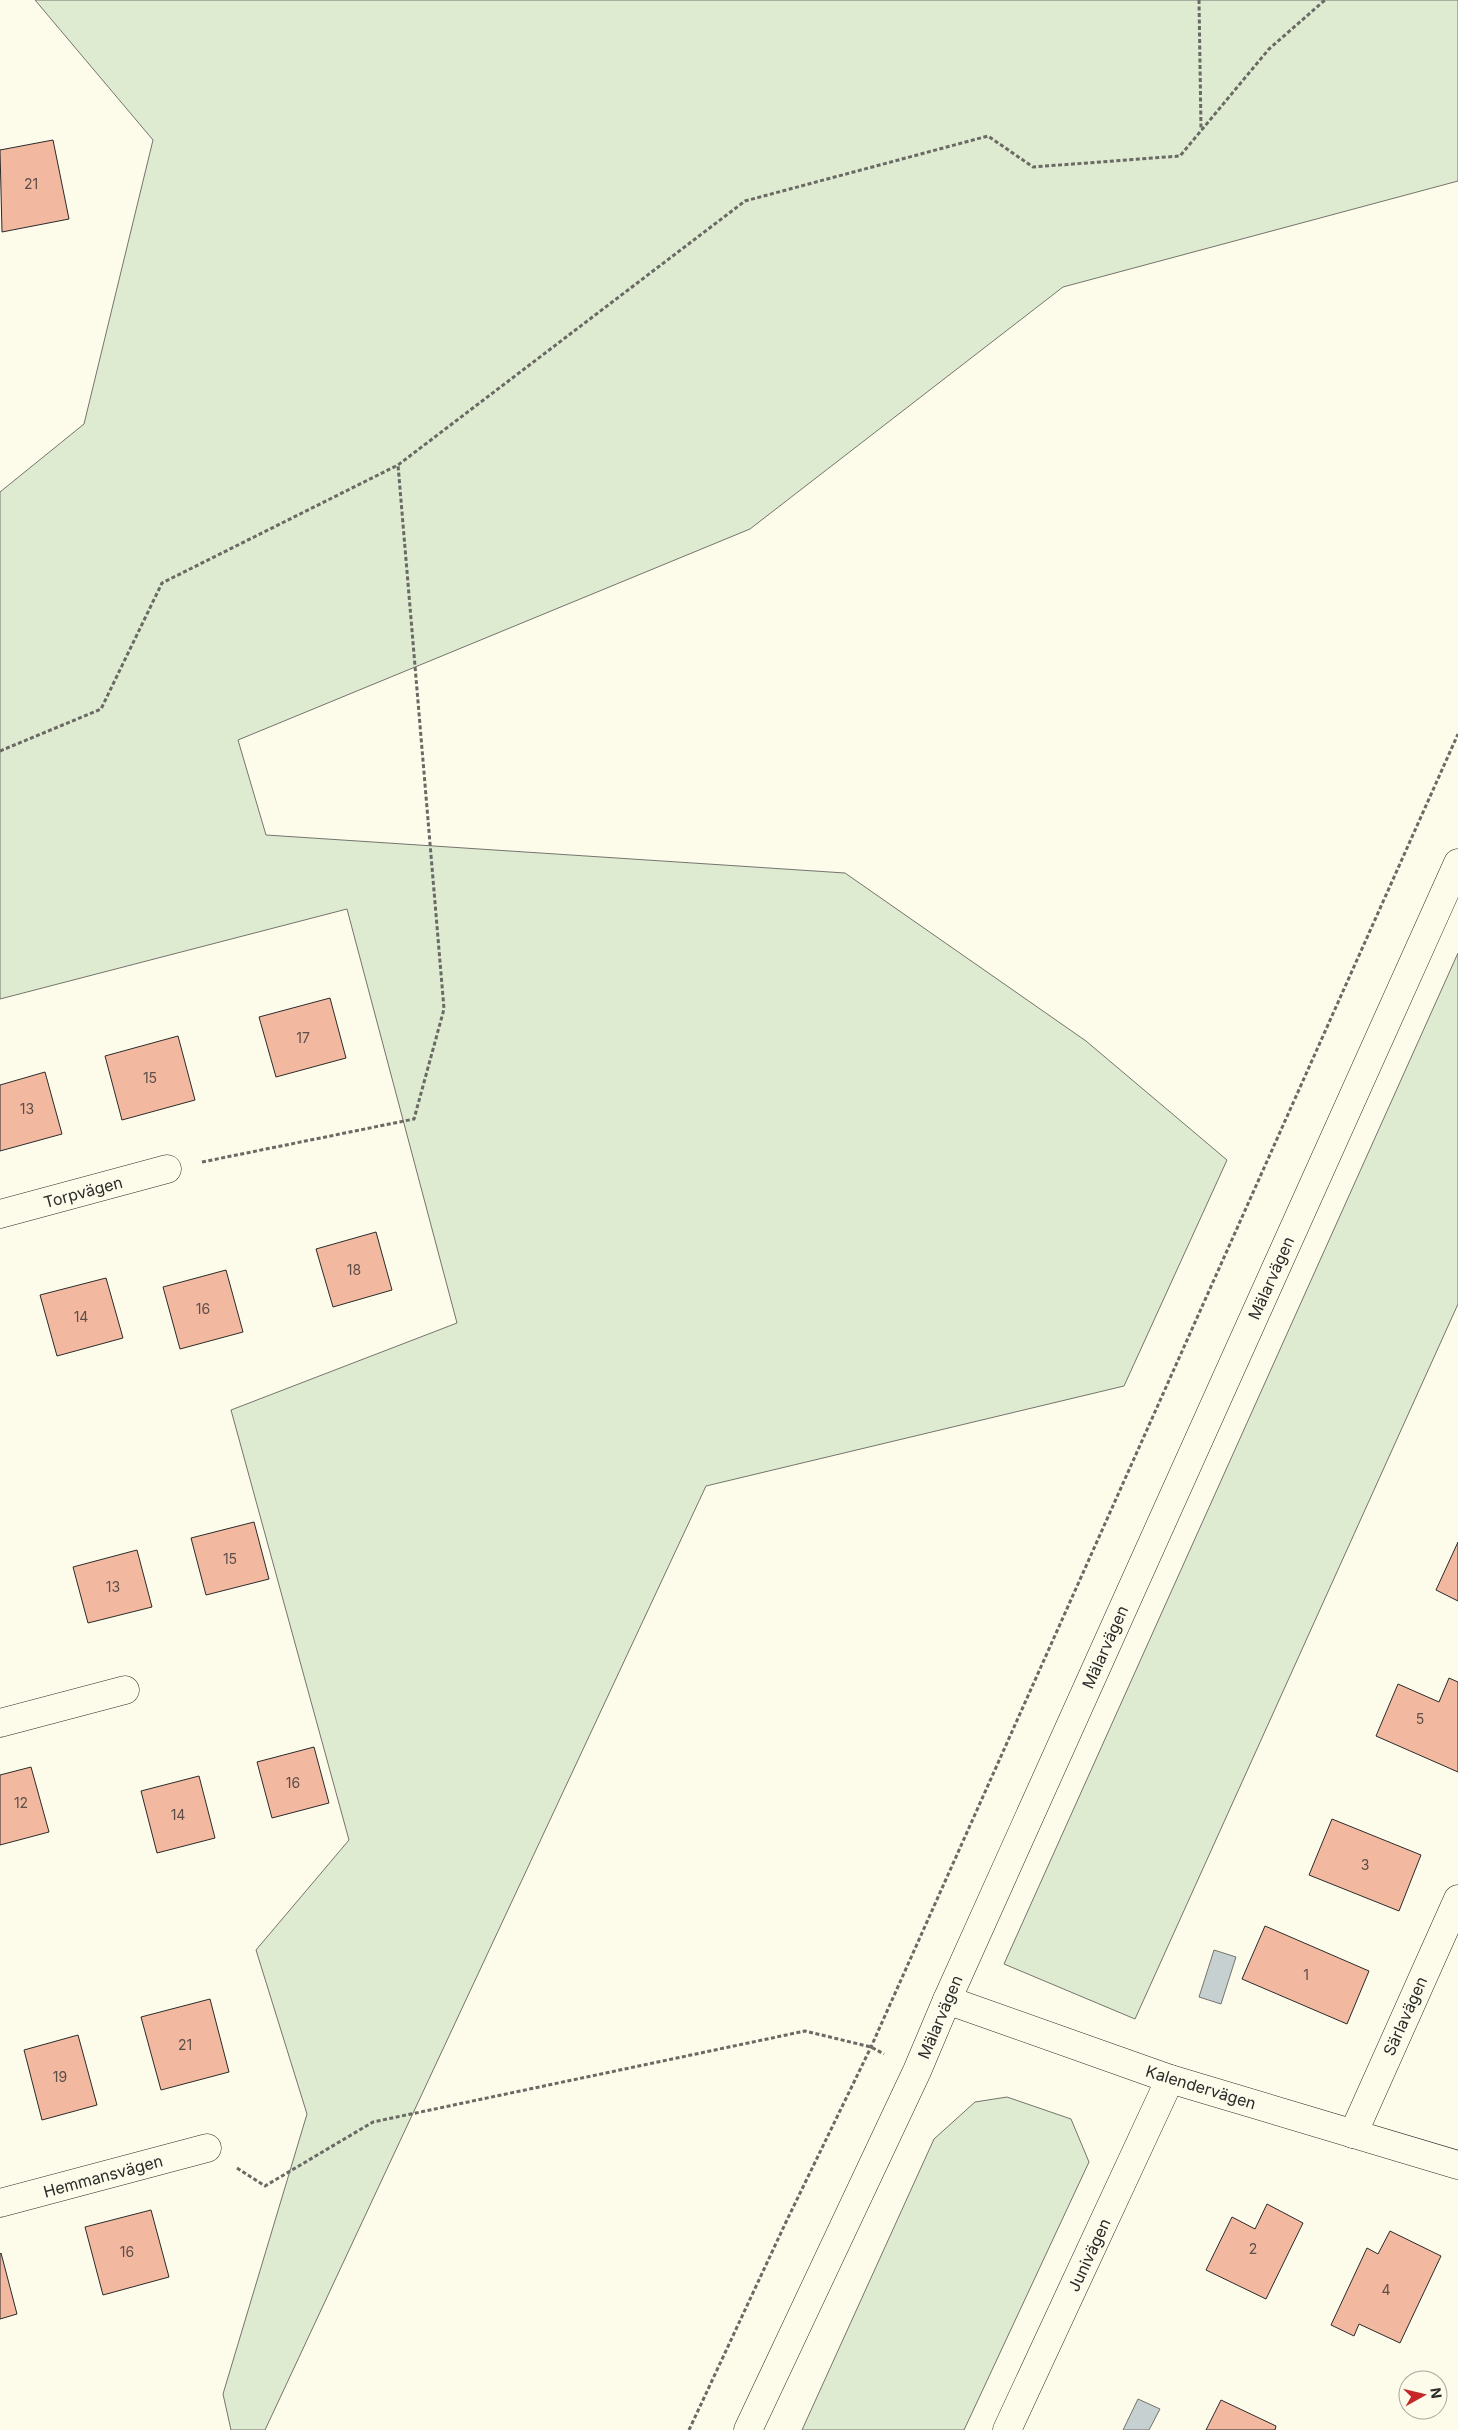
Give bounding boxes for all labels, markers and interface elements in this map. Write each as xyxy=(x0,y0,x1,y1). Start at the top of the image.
house number: 21 xyxy=(24,175,38,192)
house number: 17 xyxy=(296,1029,310,1046)
house number: 15 xyxy=(143,1069,157,1086)
house number: 13 xyxy=(20,1100,34,1117)
street label: Torpvägen xyxy=(41,1172,125,1212)
street label: Mälarvägen xyxy=(1244,1233,1298,1323)
house number: 18 xyxy=(347,1261,361,1278)
house number: 16 xyxy=(196,1300,210,1317)
house number: 14 xyxy=(74,1308,88,1325)
house number: 15 xyxy=(223,1550,237,1567)
house number: 13 xyxy=(106,1578,120,1595)
street label: Mälarvägen xyxy=(1078,1602,1132,1692)
house number: 5 xyxy=(1416,1710,1424,1727)
house number: 16 xyxy=(286,1774,300,1791)
house number: 12 xyxy=(14,1794,28,1811)
house number: 14 xyxy=(171,1806,185,1823)
house number: 3 xyxy=(1361,1856,1369,1873)
house number: 1 xyxy=(1303,1966,1309,1983)
street label: Mälarvägen xyxy=(913,1972,967,2062)
street label: Särlavägen xyxy=(1379,1973,1431,2059)
house number: 21 xyxy=(178,2036,192,2053)
street label: Kalendervägen xyxy=(1143,2061,1259,2113)
house number: 19 xyxy=(53,2068,67,2085)
street label: Hemmansvägen xyxy=(41,2150,165,2202)
street label: Junivägen xyxy=(1063,2215,1115,2295)
house number: 2 xyxy=(1249,2240,1257,2257)
house number: 16 xyxy=(120,2243,134,2260)
house number: 4 xyxy=(1381,2281,1391,2298)
north arrow xyxy=(1398,2370,1448,2420)
text: N xyxy=(1427,2387,1446,2400)

